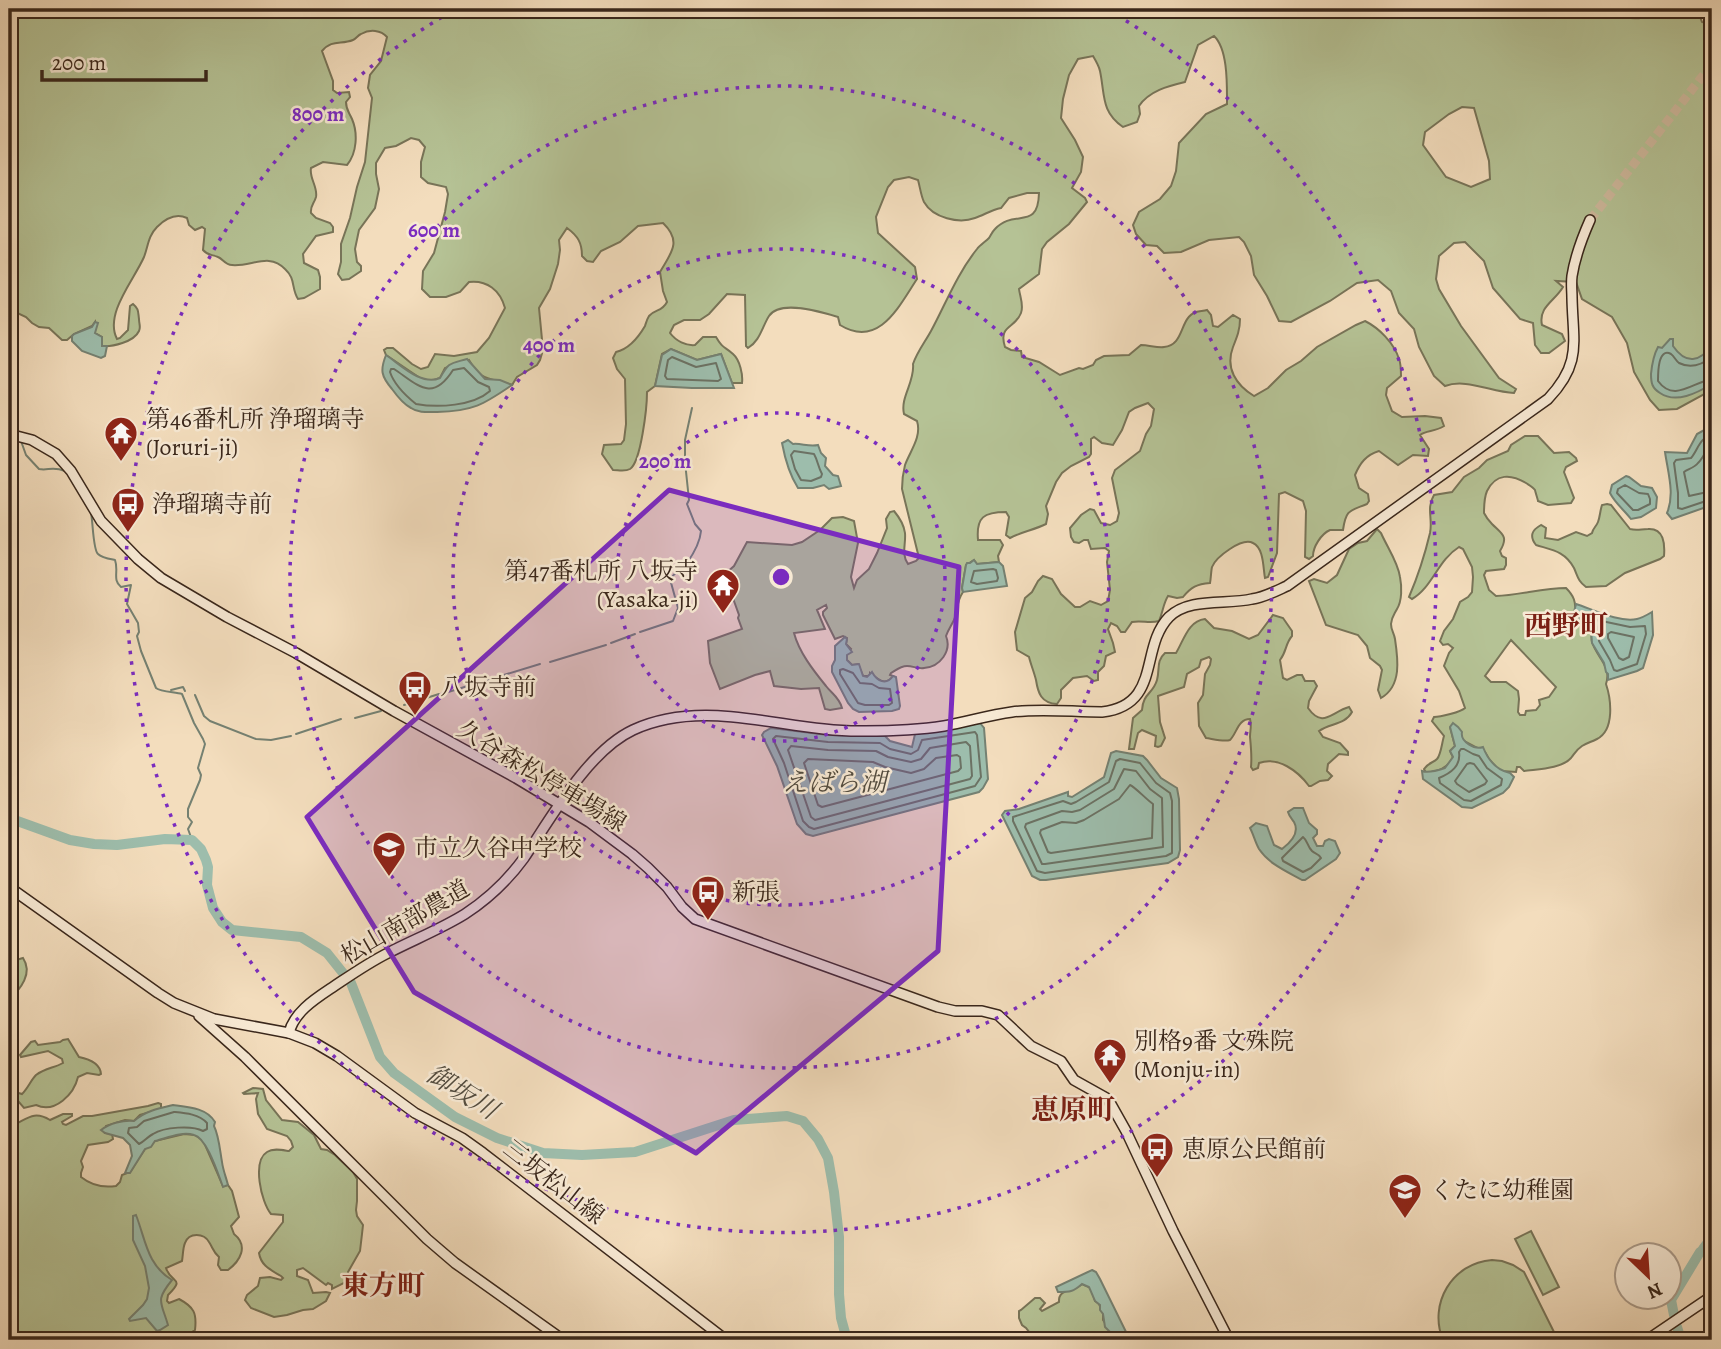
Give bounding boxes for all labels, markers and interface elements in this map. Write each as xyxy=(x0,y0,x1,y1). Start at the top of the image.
scale bar xyxy=(42,38,206,82)
text: 200 m xyxy=(52,49,106,77)
text: 800 m xyxy=(292,100,345,128)
text: 600 m xyxy=(408,216,460,244)
text: 400 m xyxy=(523,331,576,359)
place label: 第46番札所 浄瑠璃寺 (Joruri-ji) xyxy=(146,403,365,463)
temple icon: 第46番札所 浄瑠璃寺 (Joruri-ji) xyxy=(102,414,140,463)
text: 200 m xyxy=(639,447,692,475)
bus stop icon: 浄瑠璃寺前 xyxy=(109,485,147,534)
place label: 浄瑠璃寺前 xyxy=(152,488,272,520)
place label: 第47番札所 八坂寺 (Yasaka-ji) xyxy=(504,555,698,615)
centre of rings xyxy=(769,565,793,589)
temple icon: 第47番札所 八坂寺 (Yasaka-ji) xyxy=(704,566,742,615)
district label: 西野町 xyxy=(1524,607,1608,645)
bus stop icon: 八坂寺前 xyxy=(396,668,434,717)
place label: 八坂寺前 xyxy=(440,671,536,703)
street label: 久谷森松停車場線 xyxy=(451,713,633,839)
water label: えばら湖 xyxy=(782,765,890,800)
school or university icon: 市立久谷中学校 xyxy=(370,829,408,878)
place label: 市立久谷中学校 xyxy=(414,832,582,864)
street label: 松山南部農道 xyxy=(335,872,475,972)
bus stop icon: 新張 xyxy=(689,873,727,922)
place label: 新張 xyxy=(732,876,780,908)
place label: 別格9番 文殊院 (Monju-in) xyxy=(1134,1025,1294,1085)
temple icon: 別格9番 文殊院 (Monju-in) xyxy=(1091,1036,1129,1085)
water label: 御坂川 xyxy=(420,1056,507,1129)
district label: 恵原町 xyxy=(1031,1091,1115,1129)
bus stop icon: 恵原公民館前 xyxy=(1138,1130,1176,1179)
street label: 三坂松山線 xyxy=(497,1132,611,1232)
place label: 恵原公民館前 xyxy=(1182,1133,1326,1165)
school or university icon: くたに幼稚園 xyxy=(1386,1171,1424,1220)
place label: くたに幼稚園 xyxy=(1430,1174,1574,1206)
north arrow xyxy=(1612,1240,1682,1310)
district label: 東方町 xyxy=(341,1267,425,1305)
text: N xyxy=(1643,1276,1667,1305)

